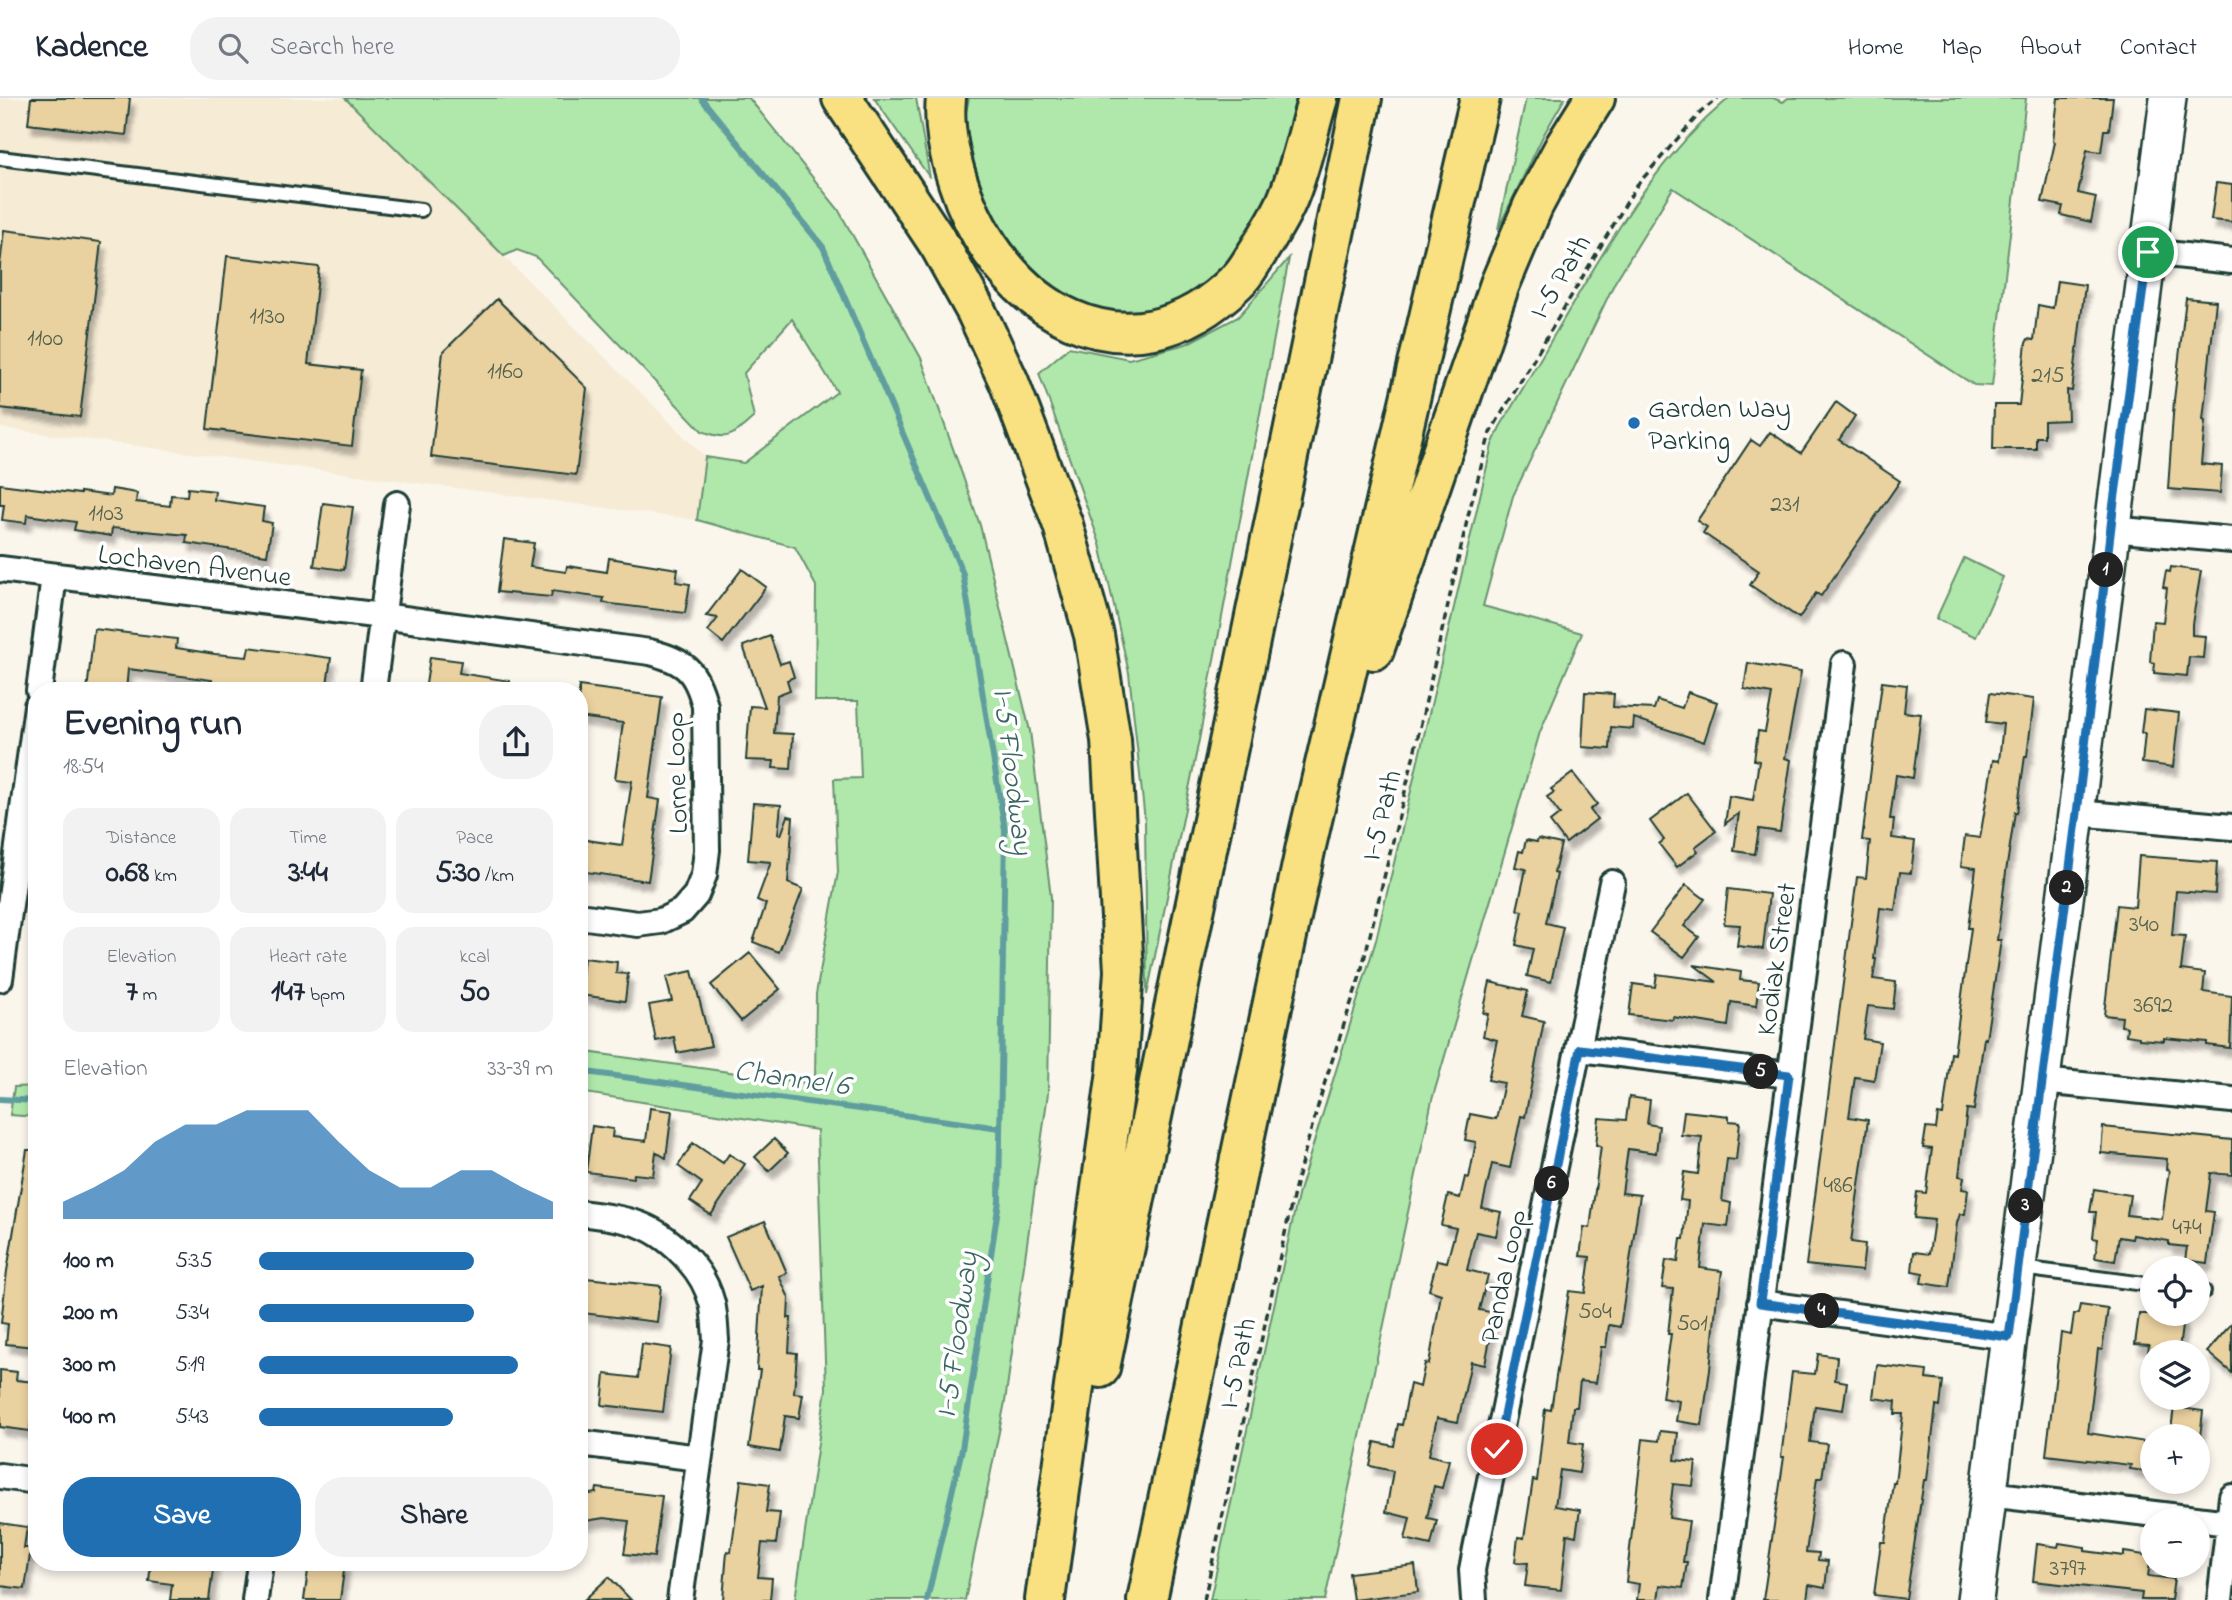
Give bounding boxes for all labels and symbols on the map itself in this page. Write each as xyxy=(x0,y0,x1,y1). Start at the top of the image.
pin xyxy=(2118,222,2178,282)
street label: I-5 Path xyxy=(1521,228,1603,328)
house number: 1130 xyxy=(249,300,285,335)
house number: 1100 xyxy=(27,322,63,357)
house number: 1160 xyxy=(487,355,523,390)
house number: 215 xyxy=(2031,359,2065,394)
place label: Garden Way Parking xyxy=(1648,390,1791,463)
marker: Garden Way Parking xyxy=(1626,415,1642,431)
house number: 231 xyxy=(1770,488,1800,523)
house number: 1103 xyxy=(88,497,124,532)
street label: Lochaven Avenue xyxy=(96,535,294,600)
pin: 1 xyxy=(2088,552,2124,588)
water label: I-5 Floodway xyxy=(979,685,1043,858)
street label: Lorne Loop xyxy=(656,711,701,834)
street label: I-5 Path xyxy=(1352,766,1414,866)
pin: 2 xyxy=(2050,870,2084,906)
street label: Kodiak Street xyxy=(1747,880,1809,1039)
house number: 340 xyxy=(2129,908,2159,943)
house number: 3692 xyxy=(2133,989,2173,1024)
water label: Channel 6 xyxy=(731,1050,856,1110)
pin: 5 xyxy=(1744,1054,1778,1090)
pin: 6 xyxy=(1534,1166,1570,1202)
house number: 486 xyxy=(1823,1169,1853,1204)
pin: 3 xyxy=(2008,1188,2044,1224)
street label: Panda Loop xyxy=(1471,1206,1540,1348)
house number: 474 xyxy=(2172,1211,2202,1246)
water label: I-5 Floodway xyxy=(925,1249,992,1422)
pin: 4 xyxy=(1804,1294,1840,1328)
house number: 504 xyxy=(1578,1295,1612,1330)
house number: 501 xyxy=(1676,1307,1708,1342)
street label: I-5 Path xyxy=(1210,1314,1269,1413)
pin xyxy=(1467,1419,1527,1479)
house number: 3797 xyxy=(2050,1552,2087,1587)

